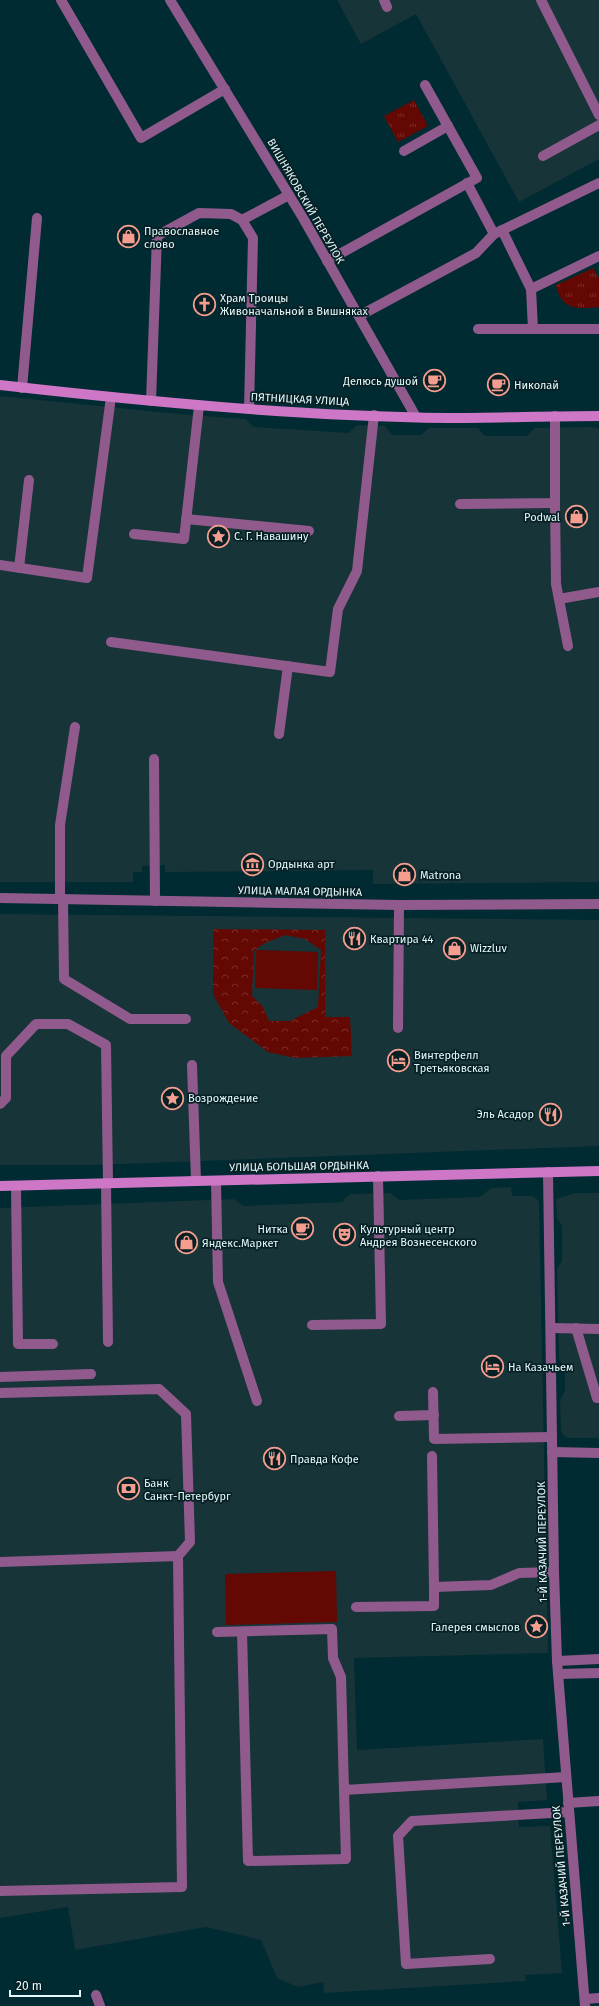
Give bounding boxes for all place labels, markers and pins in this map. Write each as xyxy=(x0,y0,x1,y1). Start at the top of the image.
shop icon: Православное слово xyxy=(116,224,142,250)
place label: Православное слово xyxy=(144,225,219,251)
church icon: Храм Троицы Живоначальной в Вишняках xyxy=(191,291,217,317)
place label: Храм Троицы Живоначальной в Вишняках xyxy=(220,292,369,318)
cafe icon: Делюсь душой xyxy=(421,368,447,394)
cafe icon: Николай xyxy=(486,372,512,398)
place label: Делюсь душой xyxy=(342,375,418,388)
place label: Николай xyxy=(514,379,559,392)
shop icon: Podwal xyxy=(563,504,589,530)
place label: Podwal xyxy=(524,511,560,524)
place icon: С. Г. Навашину xyxy=(205,523,231,549)
place label: С. Г. Навашину xyxy=(234,530,309,543)
museum icon: Ордынка арт xyxy=(239,851,265,877)
place label: Ордынка арт xyxy=(268,858,334,871)
shop icon: Matrona xyxy=(392,862,418,888)
place label: Matrona xyxy=(420,869,461,882)
restaurant icon: Квартира 44 xyxy=(342,926,368,952)
place label: Квартира 44 xyxy=(370,933,434,946)
shop icon: Wizzluv xyxy=(442,935,468,961)
place label: Wizzluv xyxy=(470,942,507,955)
hotel icon: Винтерфелл Третьяковская xyxy=(385,1048,411,1074)
place label: Винтерфелл Третьяковская xyxy=(414,1049,490,1075)
place icon: Возрождение xyxy=(159,1085,185,1111)
place label: Возрождение xyxy=(188,1092,258,1105)
restaurant icon: Эль Асадор xyxy=(537,1101,563,1127)
place label: Эль Асадор xyxy=(477,1108,534,1121)
cafe icon: Нитка xyxy=(290,1216,316,1242)
theatre icon: Культурный центр Андрея Вознесенского xyxy=(331,1222,357,1248)
place label: Нитка xyxy=(257,1223,288,1236)
place label: Культурный центр Андрея Вознесенского xyxy=(360,1223,477,1249)
shop icon: Яндекс.Маркет xyxy=(174,1230,200,1256)
place label: Яндекс.Маркет xyxy=(202,1237,278,1250)
hotel icon: На Казачьем xyxy=(479,1354,505,1380)
place label: На Казачьем xyxy=(508,1361,573,1374)
restaurant icon: Правда Кофе xyxy=(261,1446,287,1472)
place label: Правда Кофе xyxy=(290,1453,359,1466)
bank icon: Банк Санкт-Петербург xyxy=(115,1476,141,1502)
place label: Банк Санкт-Петербург xyxy=(144,1477,231,1503)
place icon: Галерея смыслов xyxy=(523,1614,549,1640)
place label: Галерея смыслов xyxy=(431,1621,520,1634)

